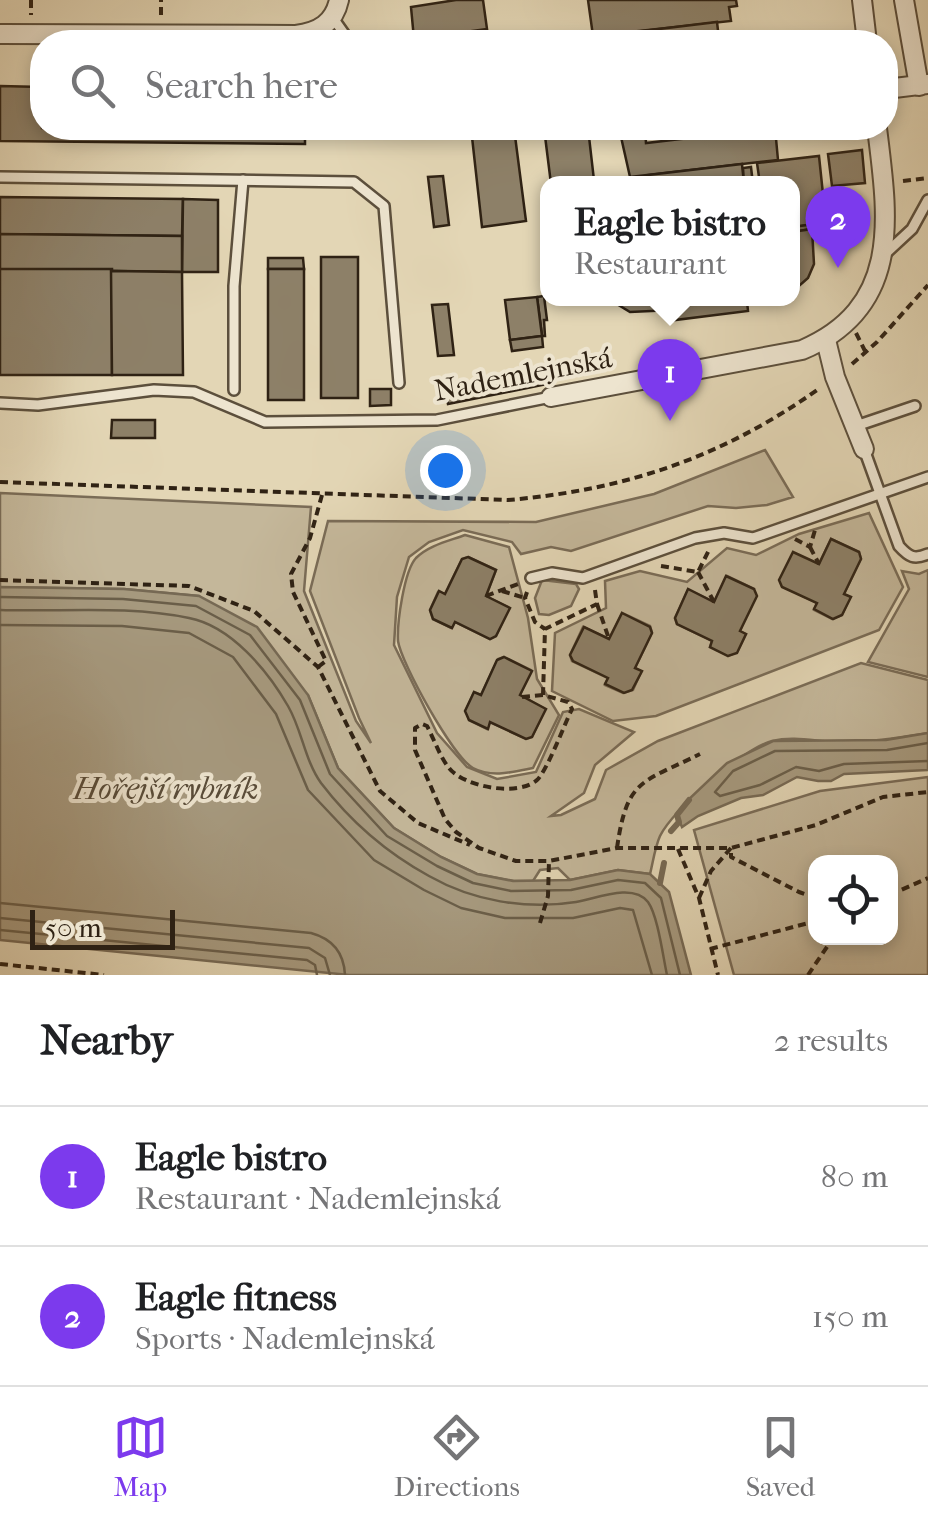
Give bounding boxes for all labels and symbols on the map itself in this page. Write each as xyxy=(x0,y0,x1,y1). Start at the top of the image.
pin: 2 xyxy=(806,186,870,268)
pin: 1 xyxy=(638,338,702,421)
street label: Nademlejnská xyxy=(431,340,616,409)
your location xyxy=(420,445,471,496)
water label: Hořejší rybník xyxy=(72,770,258,807)
scale bar xyxy=(30,905,175,950)

